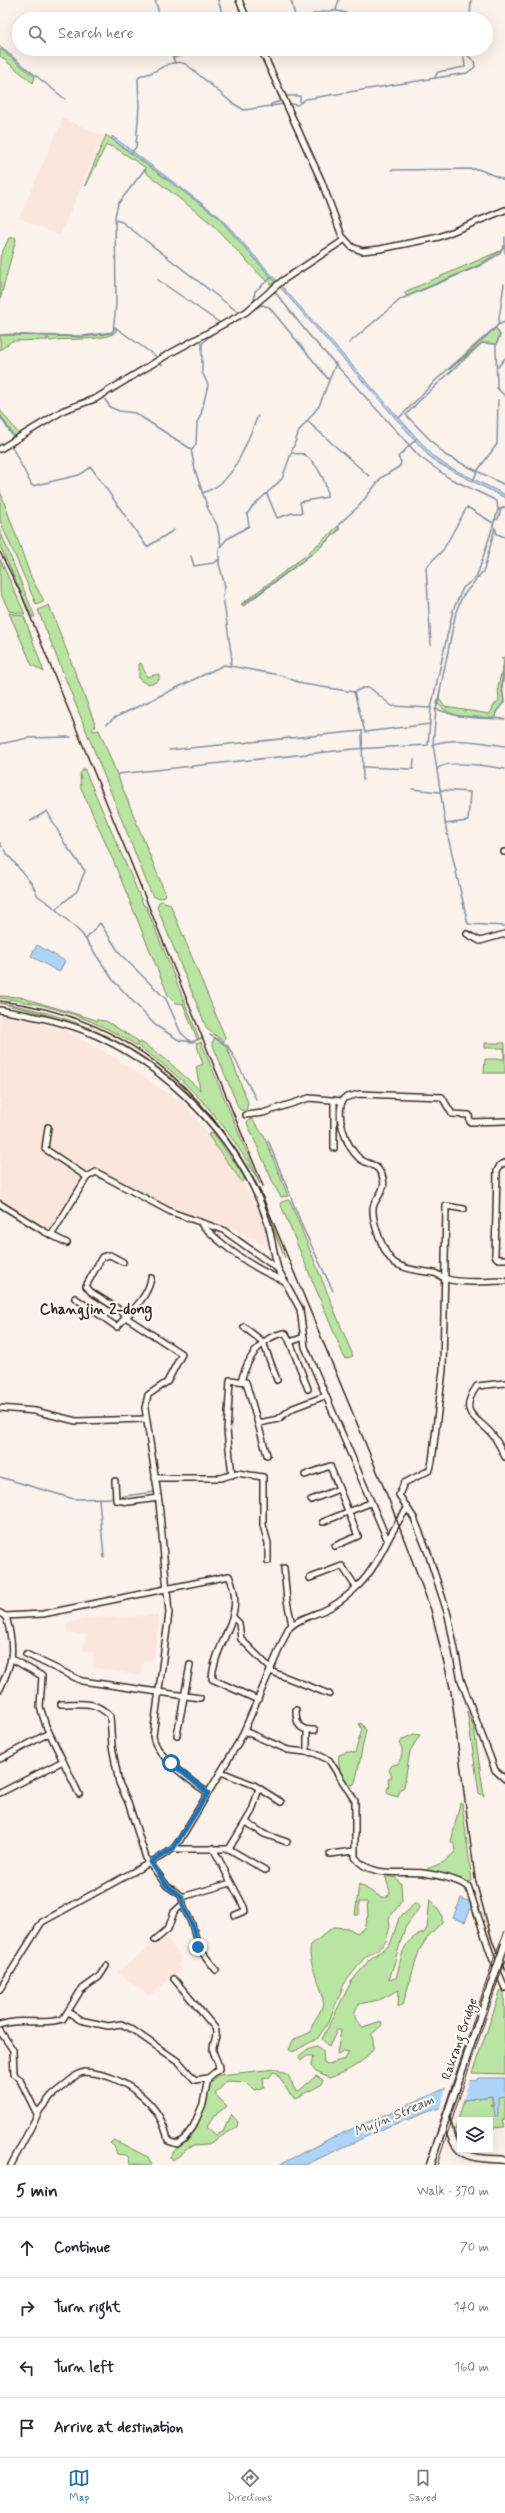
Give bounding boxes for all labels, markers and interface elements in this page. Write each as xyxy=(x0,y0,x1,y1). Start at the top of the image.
search box xyxy=(12,12,493,56)
icon: search xyxy=(26,23,48,45)
text: Search here xyxy=(58,24,134,44)
district label: Changjin 2-dong xyxy=(40,1300,153,1322)
route start xyxy=(162,1754,180,1772)
route end xyxy=(189,1938,207,1956)
street label: Rakrang Bridge xyxy=(438,1996,484,2083)
water label: Mujin Stream xyxy=(351,2091,437,2141)
map controls xyxy=(457,2117,493,2153)
button: layers xyxy=(457,2117,493,2153)
text: 5 min xyxy=(16,2180,58,2202)
text: Walk · 370 m xyxy=(417,2183,489,2200)
icon: ahead xyxy=(16,2237,38,2259)
text: Continue xyxy=(54,2238,110,2258)
text: 70 m xyxy=(460,2239,489,2256)
icon: right xyxy=(16,2297,38,2319)
text: Turn right xyxy=(54,2298,121,2318)
text: 140 m xyxy=(454,2299,489,2316)
icon: left xyxy=(16,2357,38,2379)
text: Turn left xyxy=(54,2358,114,2378)
text: 160 m xyxy=(454,2359,489,2376)
icon: arrive xyxy=(16,2417,38,2439)
text: Arrive at destination xyxy=(54,2418,183,2438)
tab: Map xyxy=(68,2467,90,2505)
tab: Directions xyxy=(227,2467,272,2505)
tab: Saved xyxy=(409,2467,437,2505)

